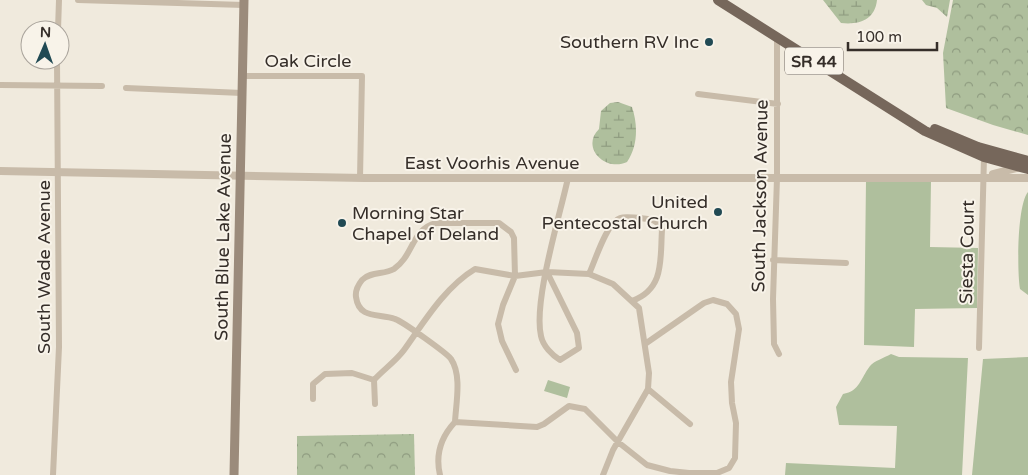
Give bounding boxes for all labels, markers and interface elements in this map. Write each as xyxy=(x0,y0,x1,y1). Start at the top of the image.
north arrow xyxy=(20,20,70,70)
scale bar xyxy=(848,20,937,52)
text: N xyxy=(40,24,51,41)
text: 100 m xyxy=(856,28,902,46)
place label: Southern RV Inc xyxy=(560,31,699,53)
marker: Southern RV Inc xyxy=(703,36,715,48)
road number: SR 44 xyxy=(785,48,843,74)
street label: Oak Circle xyxy=(265,50,351,72)
street label: South Jackson Avenue xyxy=(747,99,773,293)
street label: South Blue Lake Avenue xyxy=(210,133,236,341)
street label: East Voorhis Avenue xyxy=(404,152,580,174)
street label: South Wade Avenue xyxy=(33,180,55,354)
place label: United Pentecostal Church xyxy=(542,191,708,234)
street label: Siesta Court xyxy=(955,200,979,304)
place label: Morning Star Chapel of Deland xyxy=(352,202,499,245)
marker: United Pentecostal Church xyxy=(712,206,724,218)
marker: Morning Star Chapel of Deland xyxy=(336,217,348,229)

